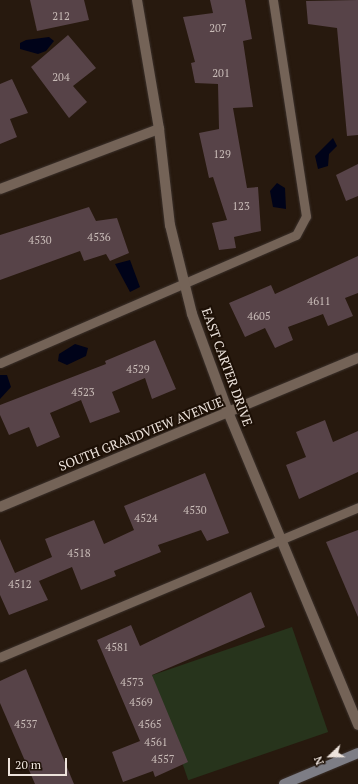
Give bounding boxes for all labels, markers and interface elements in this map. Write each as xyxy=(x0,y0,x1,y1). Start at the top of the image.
house number: 212 xyxy=(52,9,70,23)
house number: 207 xyxy=(209,21,227,35)
house number: 201 xyxy=(212,66,230,80)
house number: 204 xyxy=(52,70,70,84)
house number: 129 xyxy=(213,147,231,161)
house number: 123 xyxy=(232,199,250,213)
house number: 4536 xyxy=(87,230,111,244)
house number: 4530 xyxy=(28,233,52,247)
house number: 4611 xyxy=(307,294,331,308)
street label: EAST CARTER DRIVE xyxy=(198,306,256,428)
house number: 4605 xyxy=(247,309,271,323)
house number: 4529 xyxy=(126,362,150,376)
house number: 4523 xyxy=(71,385,95,399)
street label: SOUTH GRANDVIEW AVENUE xyxy=(56,394,226,474)
house number: 4530 xyxy=(183,503,207,517)
house number: 4524 xyxy=(134,511,158,525)
house number: 4518 xyxy=(67,546,91,560)
house number: 4512 xyxy=(8,577,32,591)
house number: 4581 xyxy=(105,640,129,654)
house number: 4573 xyxy=(120,675,144,689)
house number: 4569 xyxy=(129,695,153,709)
house number: 4537 xyxy=(14,717,38,731)
house number: 4565 xyxy=(138,717,162,731)
house number: 4561 xyxy=(144,735,168,749)
north arrow xyxy=(310,736,350,776)
scale bar xyxy=(10,750,69,776)
house number: 4557 xyxy=(151,752,175,766)
text: N xyxy=(311,754,327,767)
text: 20 m xyxy=(15,757,41,772)

